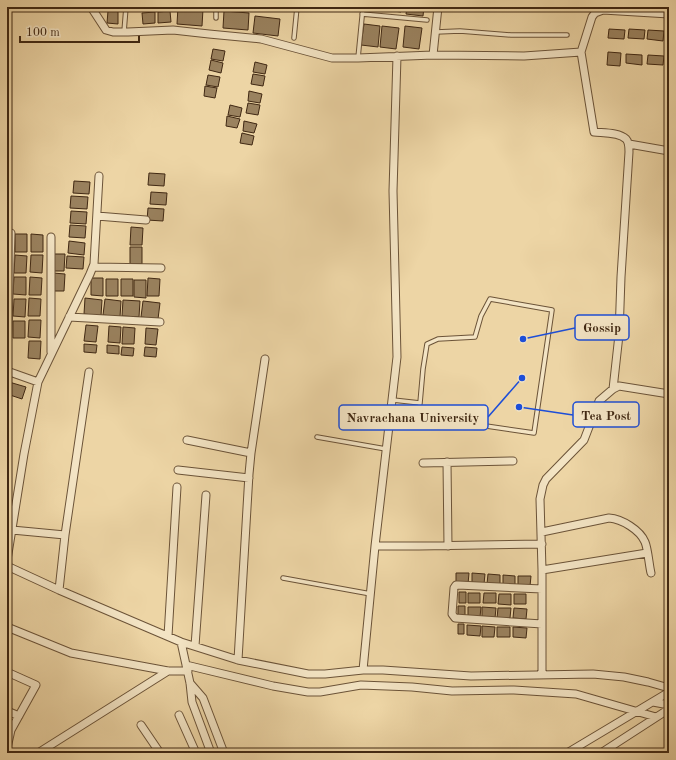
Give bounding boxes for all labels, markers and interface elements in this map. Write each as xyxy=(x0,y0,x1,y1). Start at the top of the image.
scale bar xyxy=(20,18,139,44)
text: 100 m xyxy=(26,27,60,39)
callout: Gossip xyxy=(575,315,629,340)
text: Gossip xyxy=(583,322,621,335)
callout: Tea Post xyxy=(573,402,639,427)
callout: Navrachana University xyxy=(339,405,488,430)
text: Tea Post xyxy=(581,410,631,423)
text: Navrachana University xyxy=(347,412,480,425)

